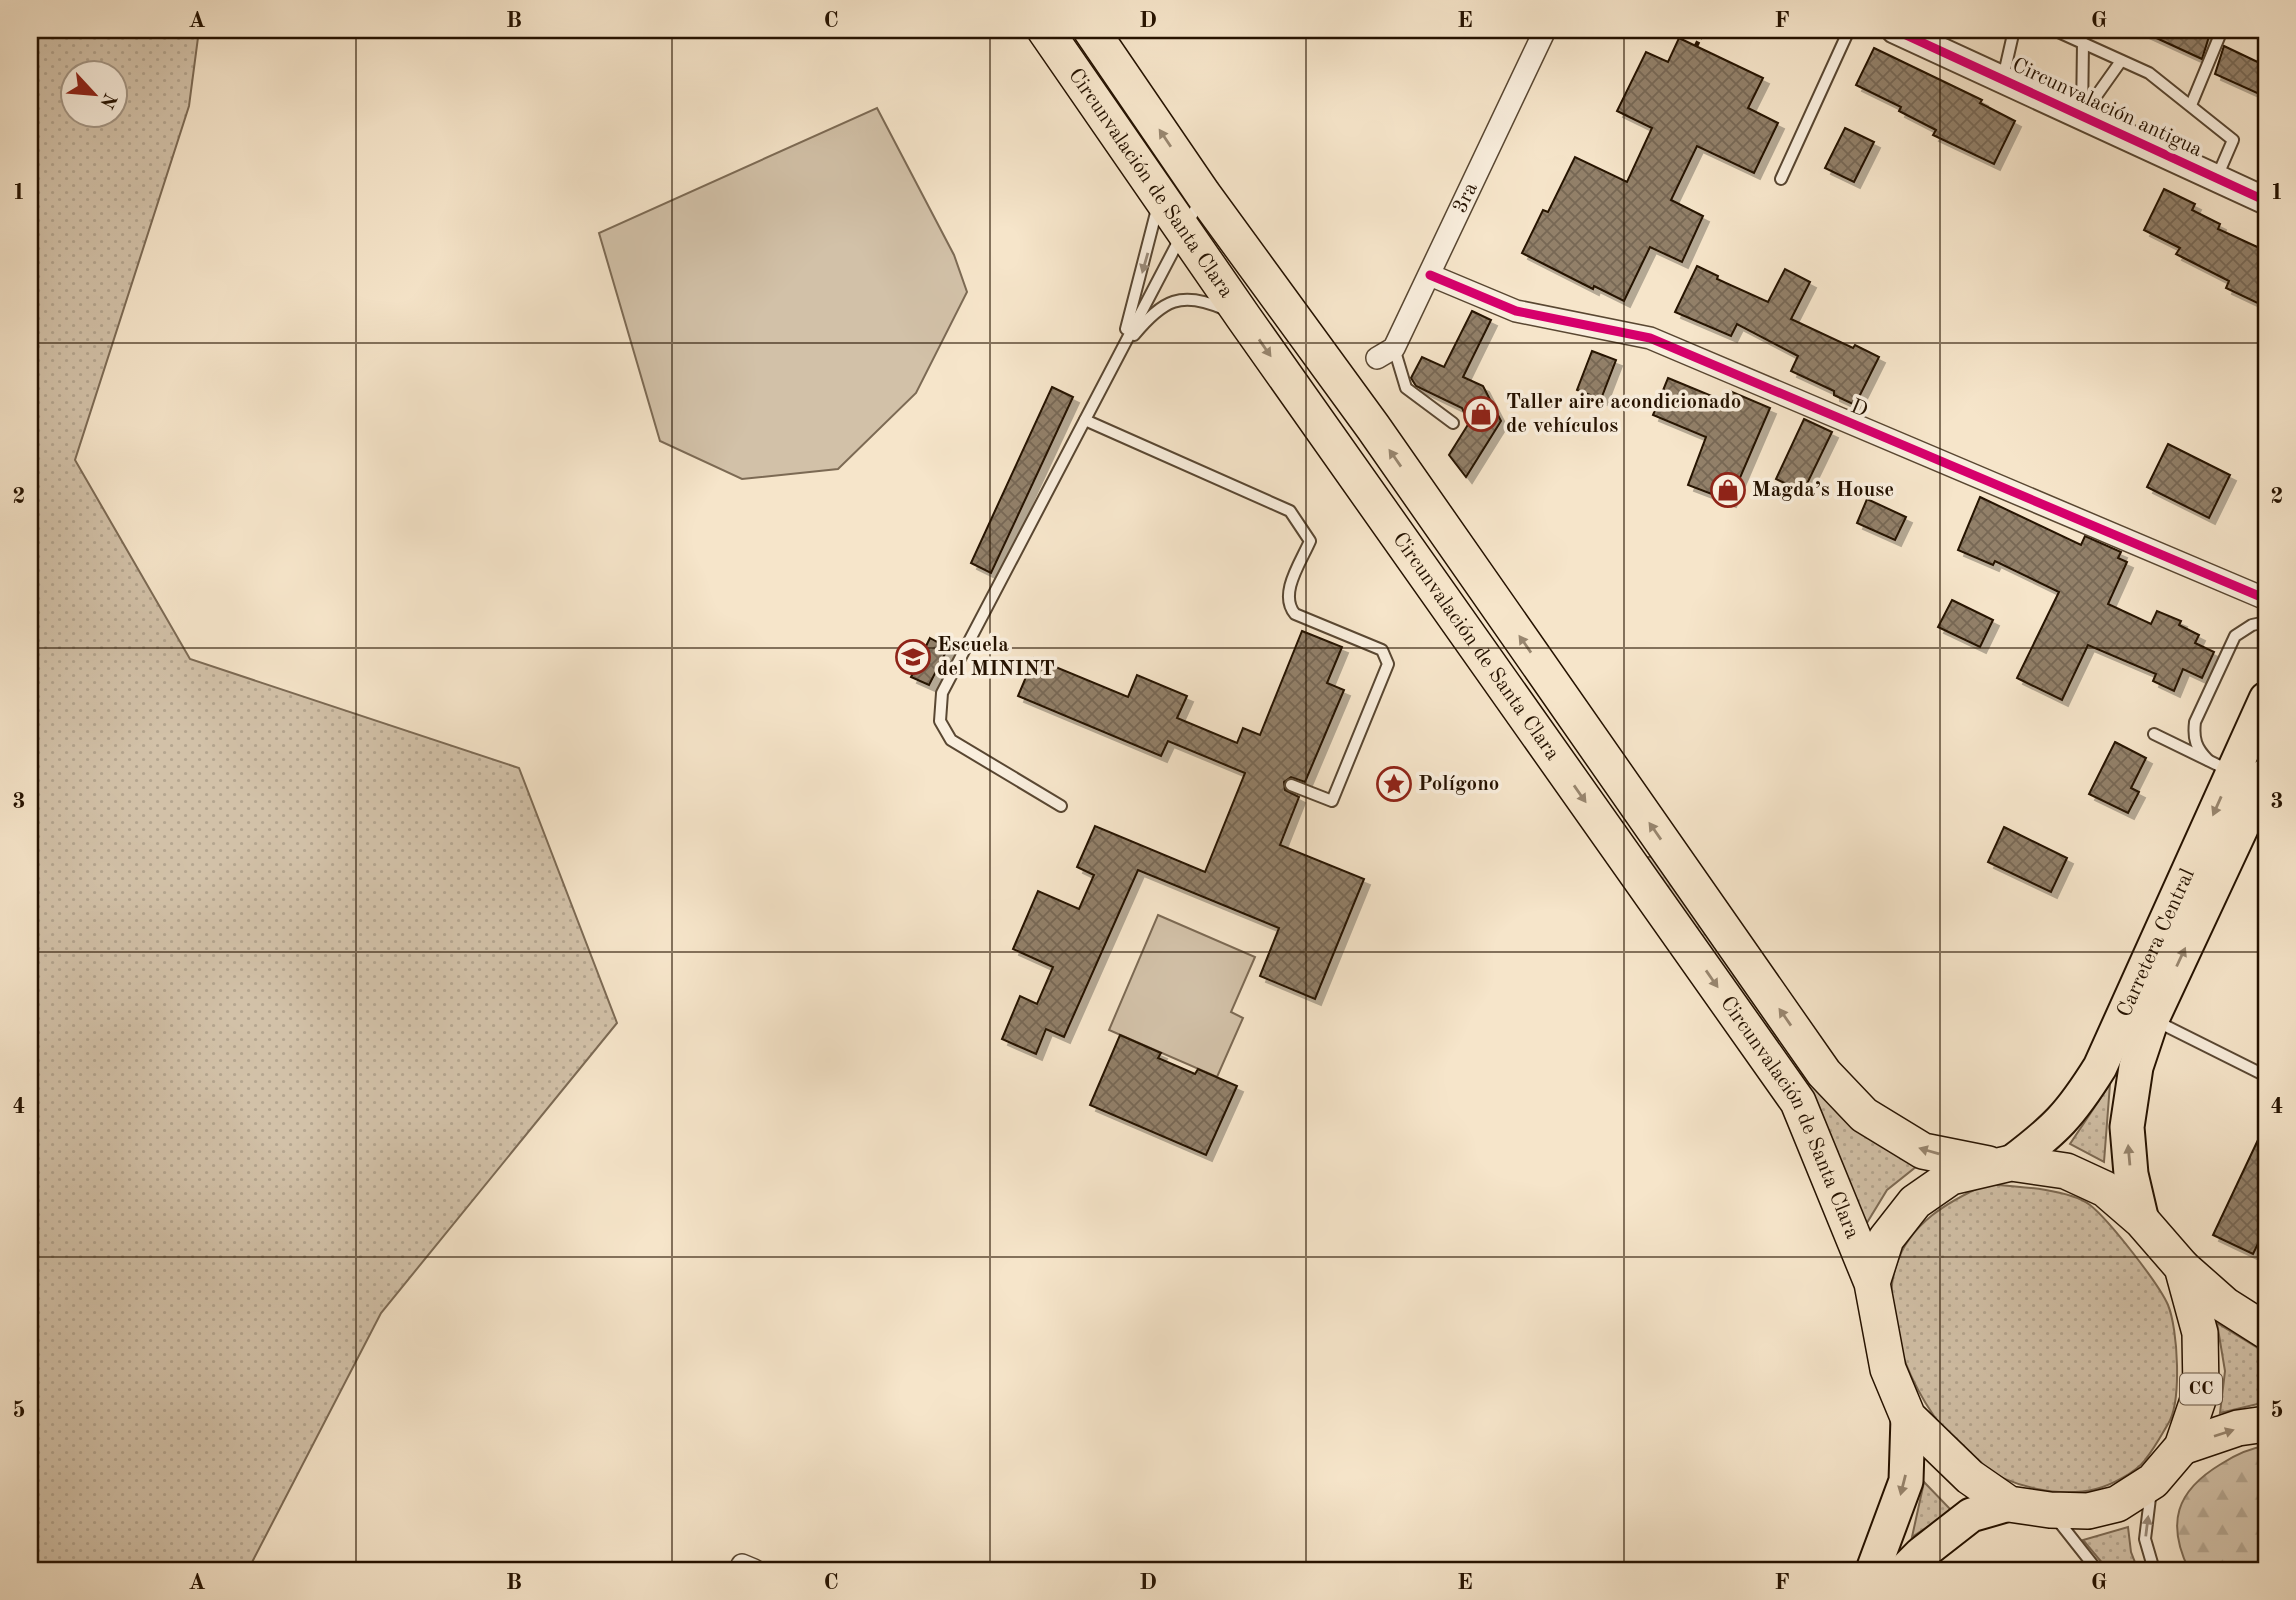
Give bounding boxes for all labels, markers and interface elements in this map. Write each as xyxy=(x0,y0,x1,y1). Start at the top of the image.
text: A xyxy=(188,9,206,32)
text: B xyxy=(506,9,522,32)
text: C xyxy=(823,9,839,32)
text: D xyxy=(1139,9,1157,32)
text: E xyxy=(1457,9,1473,32)
text: F xyxy=(1774,9,1790,32)
text: G xyxy=(2091,9,2107,32)
street label: Circunvalación antigua xyxy=(2009,55,2205,161)
north arrow xyxy=(60,60,130,130)
street label: Circunvalación de Santa Clara xyxy=(1064,65,1237,301)
text: N xyxy=(95,90,119,111)
one-way arrow xyxy=(1158,128,1171,148)
street label: 3ra xyxy=(1449,179,1481,216)
text: 1 xyxy=(12,181,26,204)
text: 1 xyxy=(2270,181,2284,204)
one-way arrow xyxy=(1140,253,1150,274)
one-way arrow xyxy=(1258,339,1272,357)
place label: Taller aire acondicionado de vehículos xyxy=(1506,392,1741,437)
shop icon: Taller aire acondicionado de vehículos xyxy=(1462,395,1500,433)
street label: D xyxy=(1847,396,1871,422)
one-way arrow xyxy=(1388,449,1402,467)
shop icon: Magda’s House xyxy=(1709,471,1747,509)
place label: Magda’s House xyxy=(1752,480,1894,501)
text: 2 xyxy=(12,485,26,508)
text: 2 xyxy=(2270,485,2284,508)
street label: Circunvalación de Santa Clara xyxy=(1388,529,1563,764)
place label: Escuela del MININT xyxy=(937,635,1055,680)
one-way arrow xyxy=(1518,635,1532,653)
school or university icon: Escuela del MININT xyxy=(894,638,932,676)
place icon: Polígono xyxy=(1375,765,1413,803)
place label: Polígono xyxy=(1418,774,1499,795)
one-way arrow xyxy=(1573,785,1587,803)
text: 3 xyxy=(12,790,26,813)
text: 3 xyxy=(2270,790,2284,813)
one-way arrow xyxy=(2211,796,2223,816)
one-way arrow xyxy=(1648,822,1662,840)
street label: Carretera Central xyxy=(2113,865,2199,1020)
one-way arrow xyxy=(2175,947,2187,967)
one-way arrow xyxy=(1705,970,1719,988)
street label: Circunvalación de Santa Clara xyxy=(1716,992,1863,1242)
one-way arrow xyxy=(1778,1008,1792,1026)
text: 4 xyxy=(12,1095,26,1118)
text: 4 xyxy=(2270,1095,2284,1118)
one-way arrow xyxy=(2123,1143,2134,1165)
one-way arrow xyxy=(1917,1145,1939,1156)
road number: CC xyxy=(2180,1373,2222,1404)
text: 5 xyxy=(12,1399,26,1422)
text: 5 xyxy=(2270,1399,2284,1422)
one-way arrow xyxy=(2213,1427,2234,1438)
one-way arrow xyxy=(1897,1474,1908,1496)
one-way arrow xyxy=(2142,1515,2153,1537)
text: A xyxy=(188,1571,206,1594)
text: B xyxy=(506,1571,522,1594)
text: C xyxy=(823,1571,839,1594)
text: D xyxy=(1139,1571,1157,1594)
text: E xyxy=(1457,1571,1473,1594)
text: F xyxy=(1774,1571,1790,1594)
text: G xyxy=(2091,1571,2107,1594)

